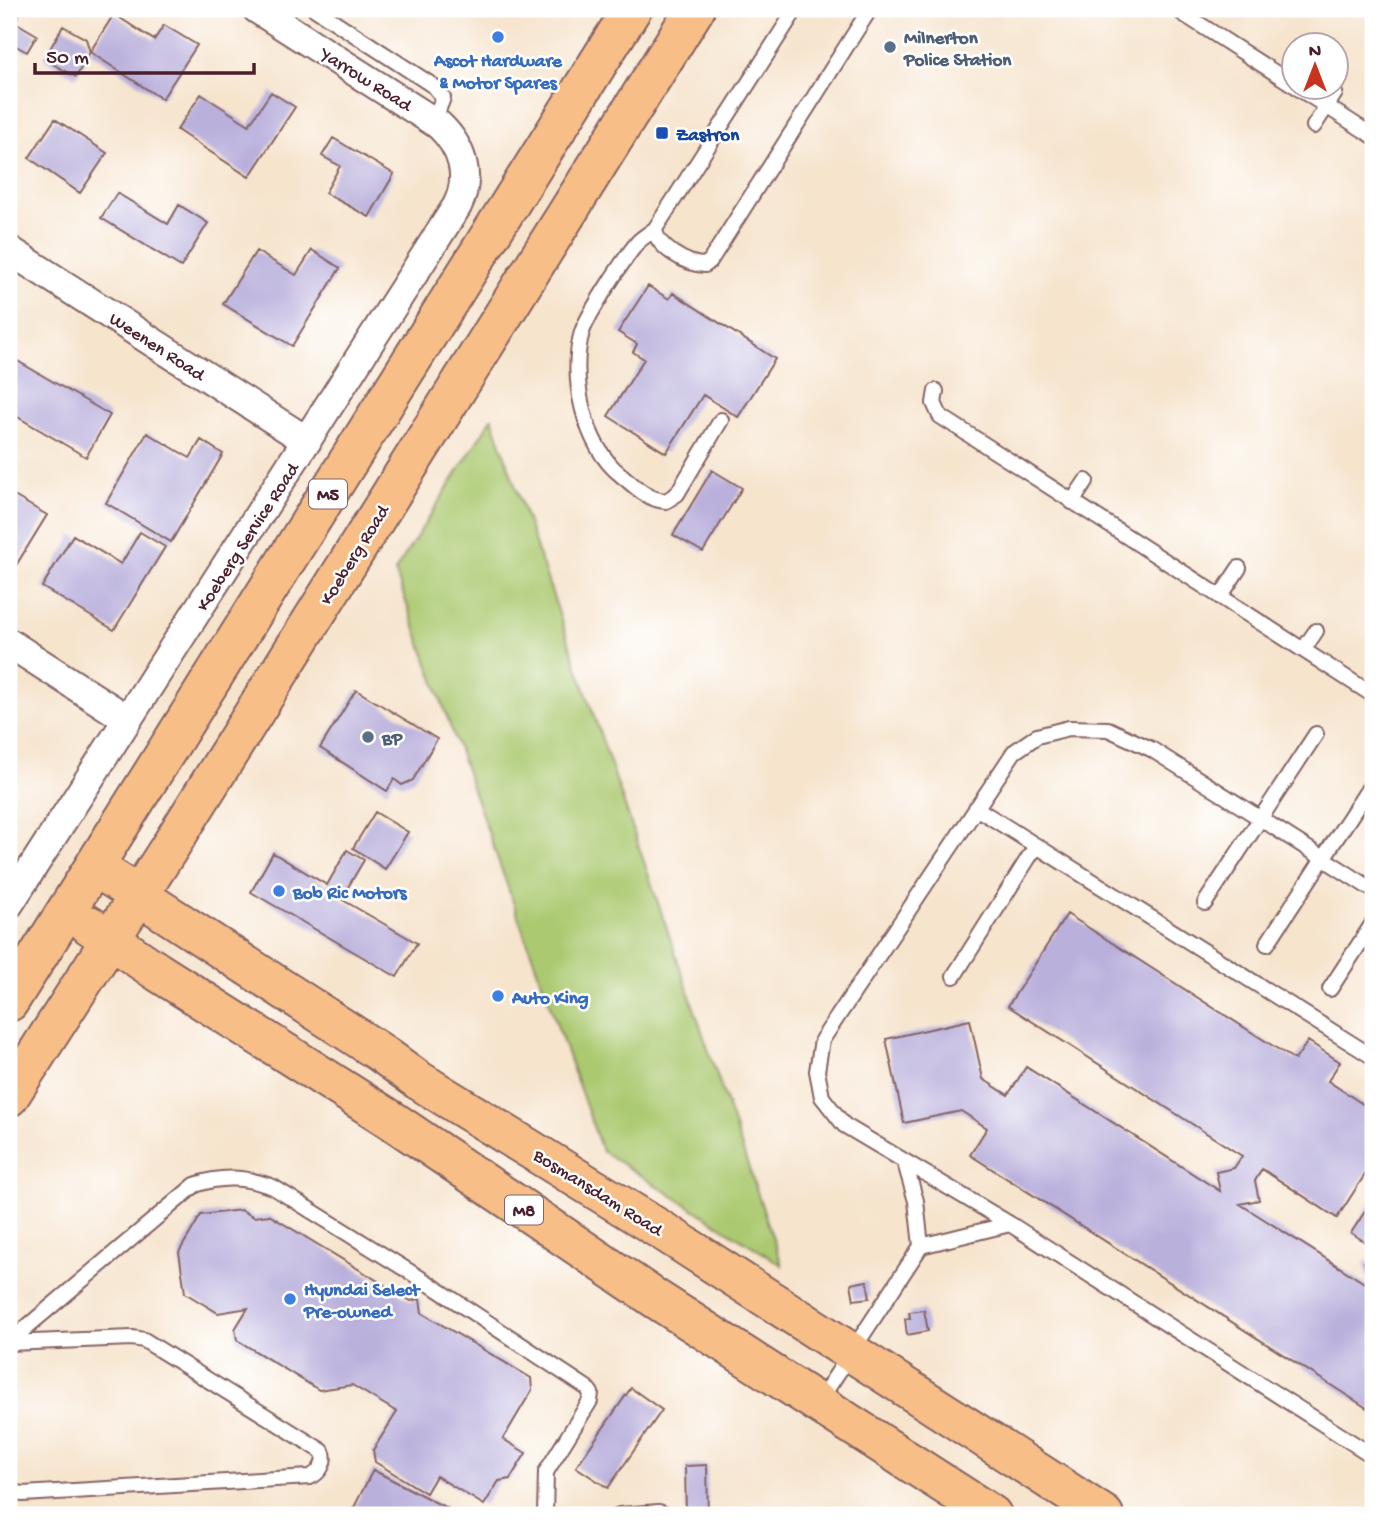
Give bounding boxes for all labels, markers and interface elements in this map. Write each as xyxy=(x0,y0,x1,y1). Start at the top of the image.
place label: Milnerton Police Station xyxy=(903,28,1012,73)
marker: Ascot Hardware & Motor Spares xyxy=(490,29,506,45)
scale bar xyxy=(35,32,254,76)
north arrow xyxy=(1280,32,1350,102)
marker: Milnerton Police Station xyxy=(882,39,898,55)
text: N xyxy=(1309,41,1321,64)
street label: Yarrow Road xyxy=(314,43,417,119)
text: 50 m xyxy=(46,47,89,72)
place label: Ascot Hardware & Motor Spares xyxy=(433,51,563,96)
marker: Zastron xyxy=(654,125,670,141)
place label: Zastron xyxy=(676,125,740,148)
street label: Weenen Road xyxy=(104,308,210,388)
street label: Koeberg Service Road xyxy=(192,458,306,616)
road number: M5 xyxy=(309,480,347,508)
street label: Koeberg Road xyxy=(316,500,397,610)
marker: BP xyxy=(360,729,376,745)
place label: BP xyxy=(381,729,404,752)
marker: Bob Ric Motors xyxy=(271,883,287,899)
place label: Bob Ric Motors xyxy=(292,883,408,906)
marker: Auto King xyxy=(490,988,506,1004)
place label: Auto King xyxy=(511,988,589,1011)
street label: Bosmansdam Road xyxy=(528,1145,667,1244)
road number: M8 xyxy=(505,1196,543,1224)
place label: Hyundai Select Pre-owned xyxy=(303,1280,422,1325)
marker: Hyundai Select Pre-owned xyxy=(282,1291,298,1307)

